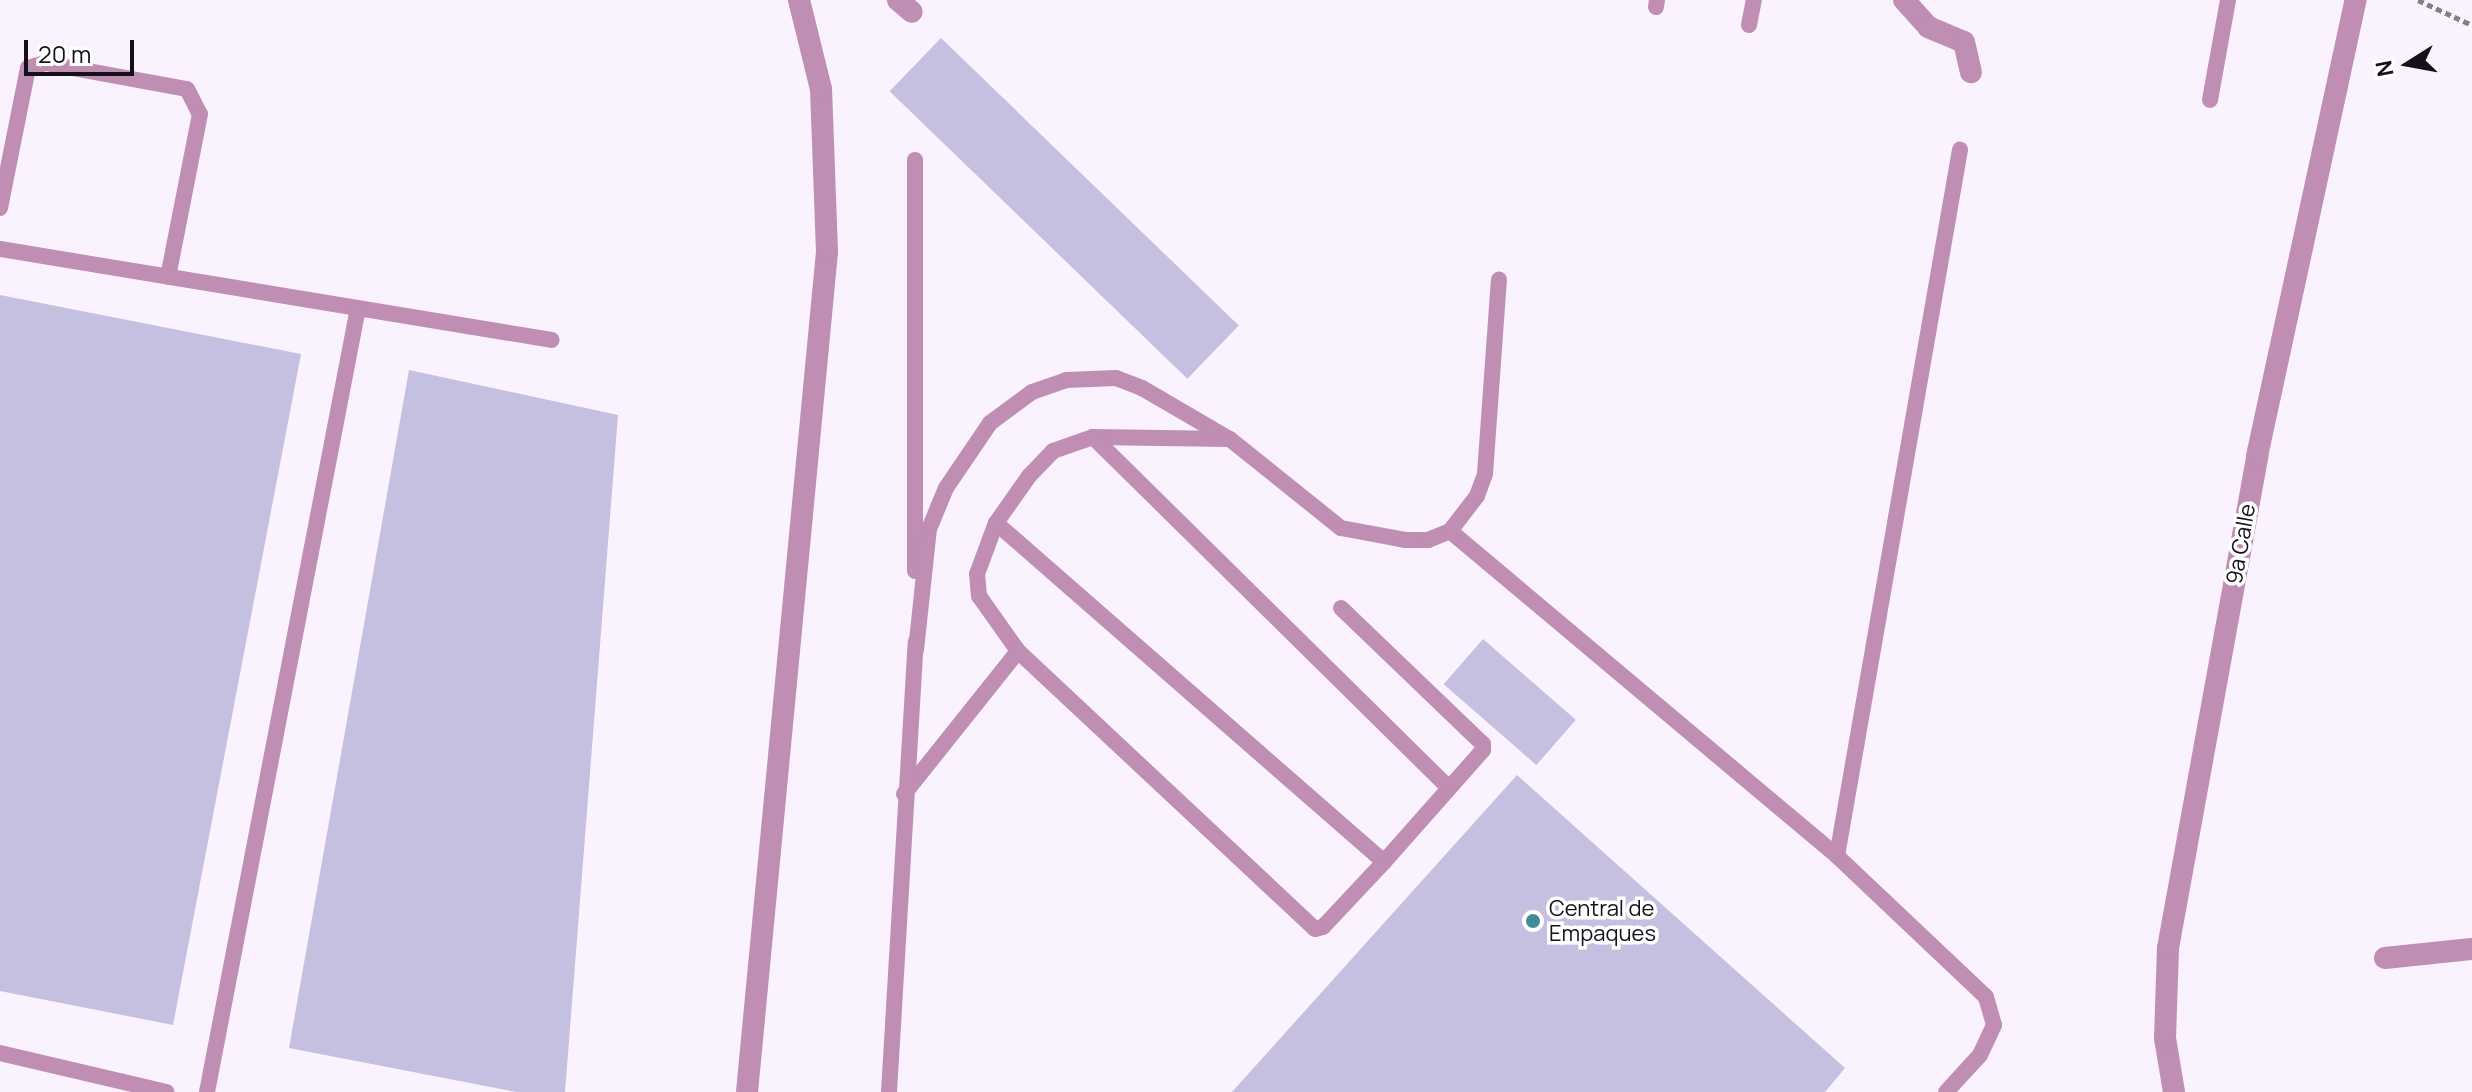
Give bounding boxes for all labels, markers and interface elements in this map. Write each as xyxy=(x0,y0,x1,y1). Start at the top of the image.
scale bar xyxy=(28,24,138,74)
north arrow xyxy=(2368,24,2448,104)
text: 20 m xyxy=(38,37,91,70)
text: N xyxy=(2368,58,2401,79)
street label: 9a Calle xyxy=(2221,502,2261,586)
place label: Central de Empaques xyxy=(1549,895,1656,946)
marker: Central de Empaques xyxy=(1524,912,1542,930)

